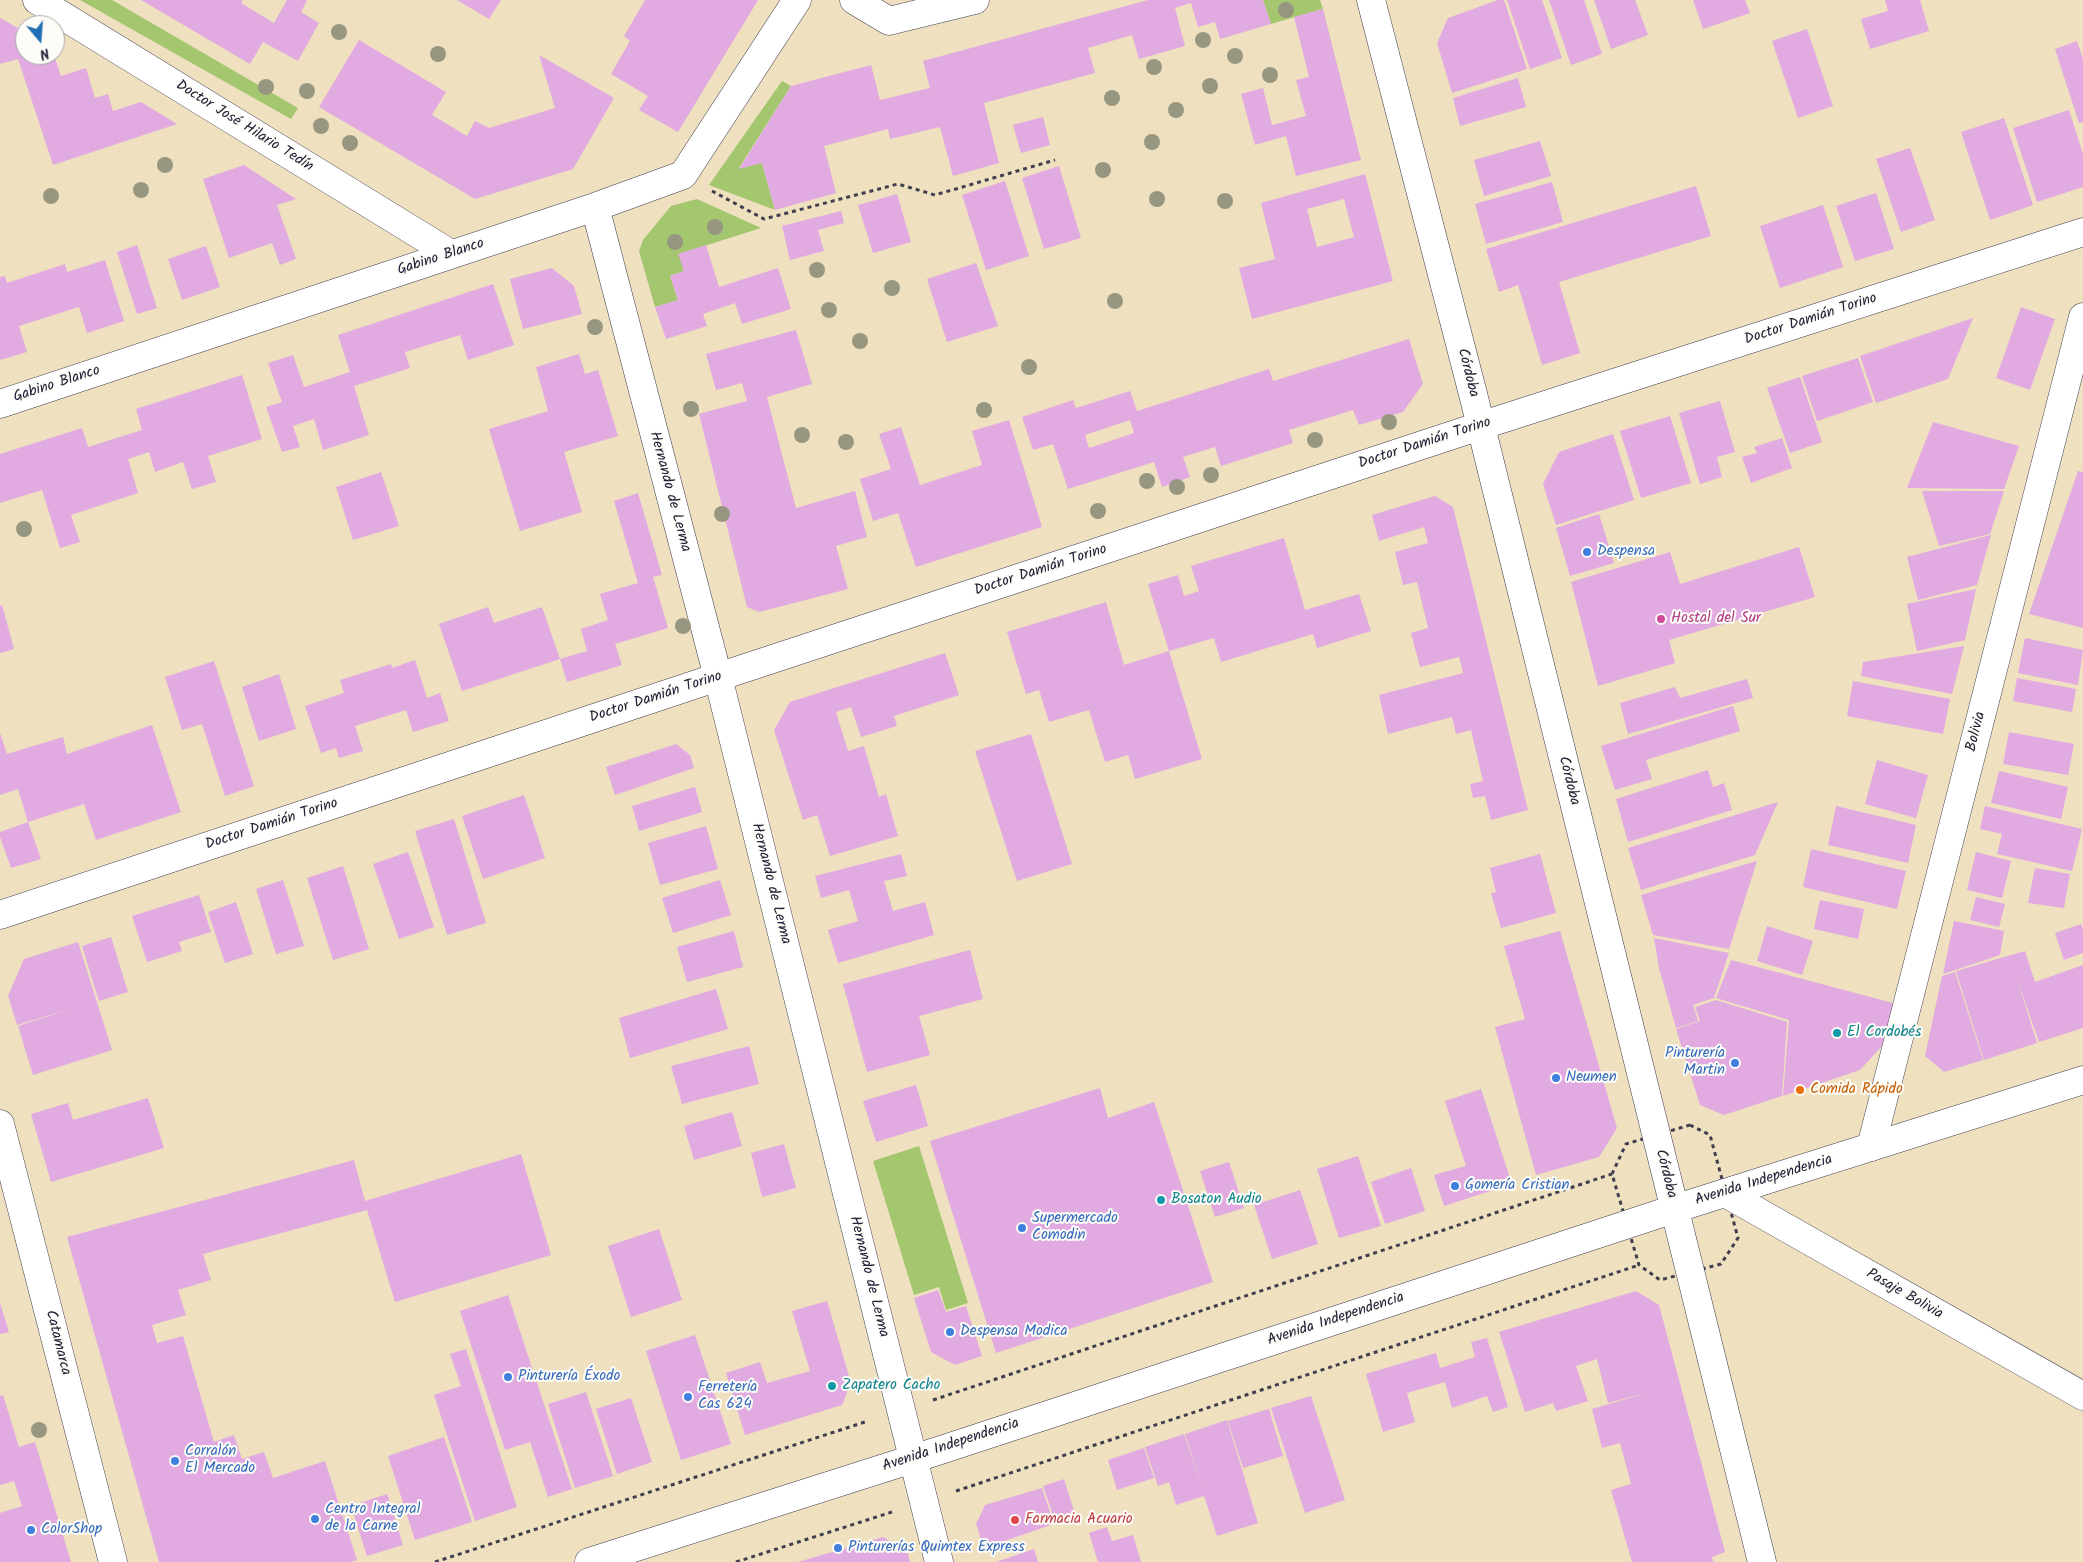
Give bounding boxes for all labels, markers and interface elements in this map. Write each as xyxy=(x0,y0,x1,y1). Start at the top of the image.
north arrow xyxy=(15,15,65,65)
text: N xyxy=(37,41,52,65)
street label: Doctor José Hilario Tedín xyxy=(172,77,316,177)
street label: Gabino Blanco xyxy=(395,236,487,280)
street label: Doctor Damián Torino xyxy=(1743,290,1879,350)
street label: Córdoba xyxy=(1452,347,1482,399)
street label: Gabino Blanco xyxy=(11,363,103,407)
street label: Doctor Damián Torino xyxy=(1357,414,1493,474)
street label: Hernando de Lerma xyxy=(644,430,694,554)
street label: Doctor Damián Torino xyxy=(973,541,1109,601)
place label: Despensa xyxy=(1597,543,1655,561)
marker: Despensa xyxy=(1581,546,1593,558)
place label: Hostal del Sur xyxy=(1671,610,1761,628)
marker: Hostal del Sur xyxy=(1655,613,1667,625)
street label: Doctor Damián Torino xyxy=(588,668,724,728)
street label: Bolivia xyxy=(1963,710,1991,754)
street label: Córdoba xyxy=(1553,755,1583,807)
street label: Doctor Damián Torino xyxy=(204,795,340,855)
street label: Hernando de Lerma xyxy=(746,822,794,946)
place label: El Cordobés xyxy=(1847,1024,1921,1042)
marker: El Cordobés xyxy=(1831,1027,1843,1039)
place label: Pinturería Martin xyxy=(1665,1045,1725,1080)
marker: Pinturería Martin xyxy=(1729,1057,1741,1069)
place label: Neumen xyxy=(1566,1069,1617,1087)
marker: Neumen xyxy=(1550,1072,1562,1084)
place label: Comida Rápido xyxy=(1810,1081,1903,1099)
marker: Comida Rápido xyxy=(1794,1084,1806,1096)
street label: Córdoba xyxy=(1650,1148,1680,1200)
street label: Avenida Independencia xyxy=(1693,1152,1835,1210)
place label: Gomería Cristian xyxy=(1465,1177,1570,1195)
marker: Gomería Cristian xyxy=(1449,1180,1461,1192)
place label: Bosaton Audio xyxy=(1171,1191,1262,1209)
marker: Bosaton Audio xyxy=(1155,1194,1167,1206)
place label: Supermercado Comodin xyxy=(1032,1210,1118,1245)
street label: Hernando de Lerma xyxy=(844,1215,892,1339)
marker: Supermercado Comodin xyxy=(1016,1222,1028,1234)
street label: Pasaje Bolivia xyxy=(1862,1266,1946,1324)
street label: Avenida Independencia xyxy=(1265,1289,1407,1351)
street label: Catamarca xyxy=(40,1309,74,1377)
place label: Despensa Modica xyxy=(960,1323,1068,1341)
marker: Despensa Modica xyxy=(944,1326,956,1338)
place label: Pinturería Éxodo xyxy=(518,1368,620,1386)
marker: Pinturería Éxodo xyxy=(502,1371,514,1383)
place label: Zapatero Cacho xyxy=(842,1377,940,1395)
place label: Ferretería Cas 624 xyxy=(698,1379,757,1414)
marker: Zapatero Cacho xyxy=(826,1380,838,1392)
marker: Ferretería Cas 624 xyxy=(682,1391,694,1403)
street label: Avenida Independencia xyxy=(880,1415,1022,1477)
place label: Corralón El Mercado xyxy=(185,1443,255,1478)
marker: Corralón El Mercado xyxy=(169,1455,181,1467)
place label: Centro Integral de la Carne xyxy=(325,1501,420,1536)
place label: Farmacia Acuario xyxy=(1025,1511,1132,1529)
marker: Centro Integral de la Carne xyxy=(309,1513,321,1525)
marker: Farmacia Acuario xyxy=(1009,1514,1021,1526)
place label: ColorShop xyxy=(41,1521,102,1539)
marker: ColorShop xyxy=(25,1524,37,1536)
place label: Pinturerías Quimtex Express xyxy=(848,1539,1025,1557)
marker: Pinturerías Quimtex Express xyxy=(832,1542,844,1554)

